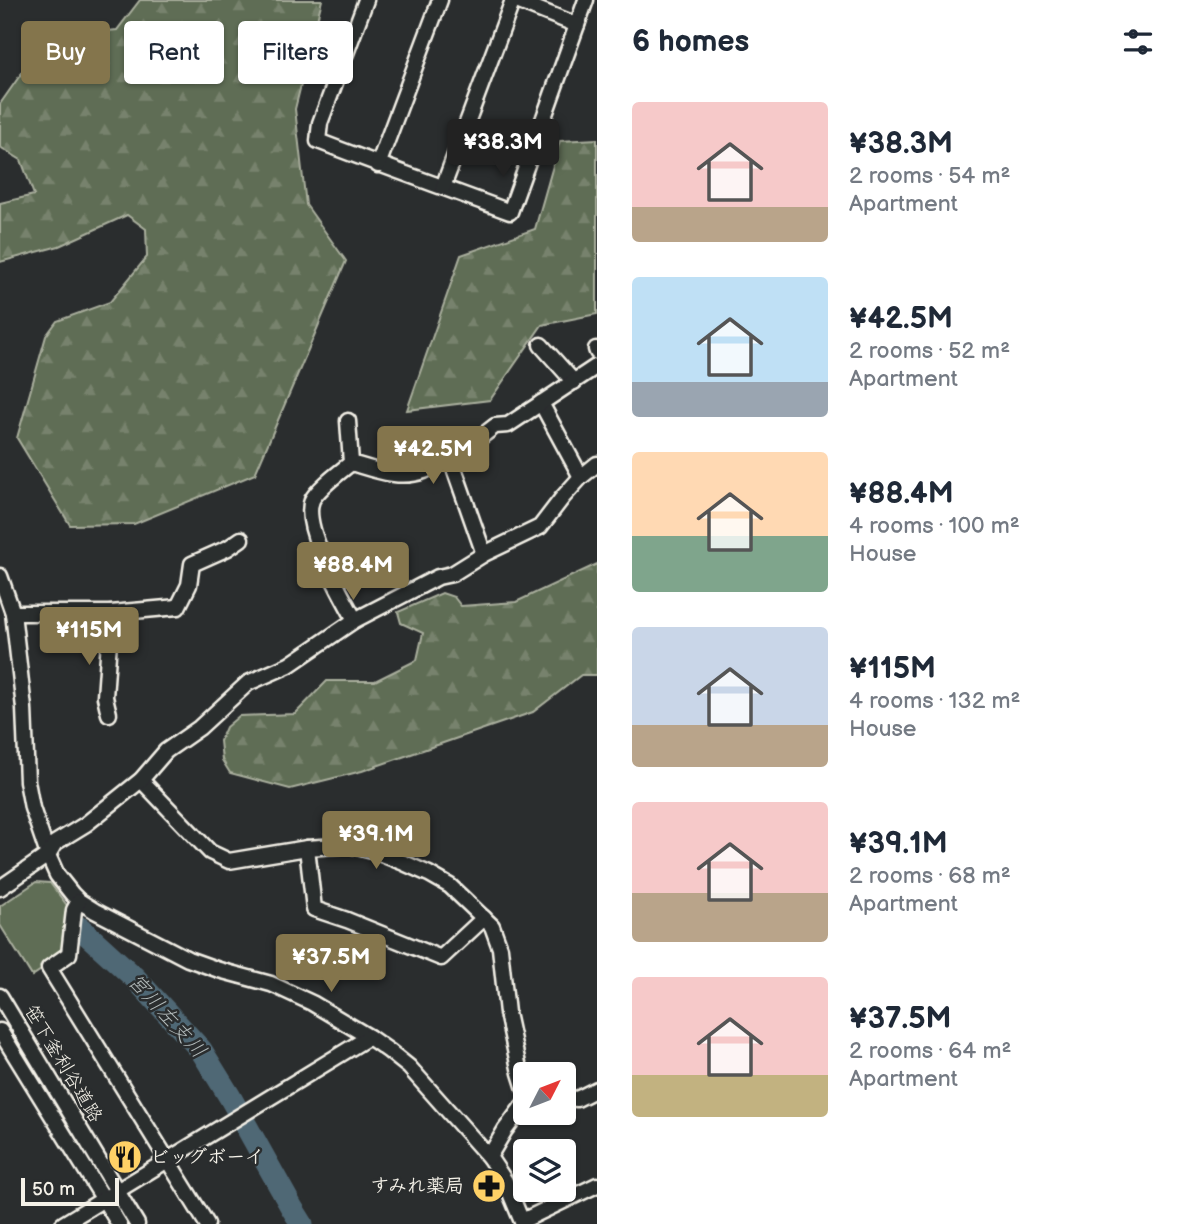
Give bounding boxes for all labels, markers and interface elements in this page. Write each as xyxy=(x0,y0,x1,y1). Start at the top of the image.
chip: Buy xyxy=(21,21,110,84)
chip: Rent xyxy=(124,21,224,84)
chip: Filters xyxy=(238,21,353,84)
icon: filters xyxy=(1119,23,1157,61)
text: 6 homes xyxy=(632,24,749,60)
pin: ¥38.3M xyxy=(446,120,560,179)
text: ¥38.3M xyxy=(849,126,953,162)
text: ¥38.3M xyxy=(463,128,543,156)
icon: home xyxy=(688,130,772,214)
text: 2 rooms · 54 m² xyxy=(849,162,1011,190)
text: Apartment xyxy=(849,190,958,218)
text: ¥42.5M xyxy=(849,301,953,337)
icon: home xyxy=(688,305,772,389)
text: 2 rooms · 52 m² xyxy=(849,337,1010,365)
text: Apartment xyxy=(849,365,958,393)
pin: ¥42.5M xyxy=(376,426,490,486)
text: ¥42.5M xyxy=(393,435,473,463)
text: ¥88.4M xyxy=(849,476,954,512)
icon: home xyxy=(688,480,772,564)
text: 4 rooms · 100 m² xyxy=(849,512,1020,540)
text: House xyxy=(849,540,916,568)
pin: ¥88.4M xyxy=(296,542,410,602)
text: ¥88.4M xyxy=(313,551,393,579)
pin: ¥115M xyxy=(40,608,138,667)
text: ¥115M xyxy=(56,616,122,644)
text: ¥115M xyxy=(849,651,936,687)
icon: home xyxy=(688,655,772,739)
text: 4 rooms · 132 m² xyxy=(849,687,1020,715)
text: House xyxy=(849,715,916,743)
pin: ¥39.1M xyxy=(319,812,433,871)
text: ¥39.1M xyxy=(338,820,414,848)
text: ¥39.1M xyxy=(849,826,948,862)
icon: home xyxy=(688,830,772,914)
text: 2 rooms · 68 m² xyxy=(849,862,1011,890)
text: Apartment xyxy=(849,890,958,918)
pin: ¥37.5M xyxy=(274,934,388,994)
text: ¥37.5M xyxy=(292,943,370,971)
water label: 宮川左支川 xyxy=(123,969,211,1063)
street label: 笹下釜利谷道路 xyxy=(19,1001,107,1127)
text: ¥37.5M xyxy=(849,1001,951,1037)
icon: home xyxy=(688,1005,772,1089)
text: 2 rooms · 64 m² xyxy=(849,1037,1011,1065)
north arrow xyxy=(513,1062,576,1125)
map controls xyxy=(513,1062,576,1202)
text: Apartment xyxy=(849,1065,958,1093)
restaurant icon: ビッグボーイ xyxy=(106,1138,144,1176)
button: layers xyxy=(513,1139,576,1202)
place label: ビッグボーイ xyxy=(150,1146,264,1169)
pharmacy icon: すみれ薬局 xyxy=(470,1167,508,1205)
scale bar xyxy=(21,1175,119,1207)
place label: すみれ薬局 xyxy=(371,1175,464,1198)
text: 50 m xyxy=(32,1178,75,1201)

